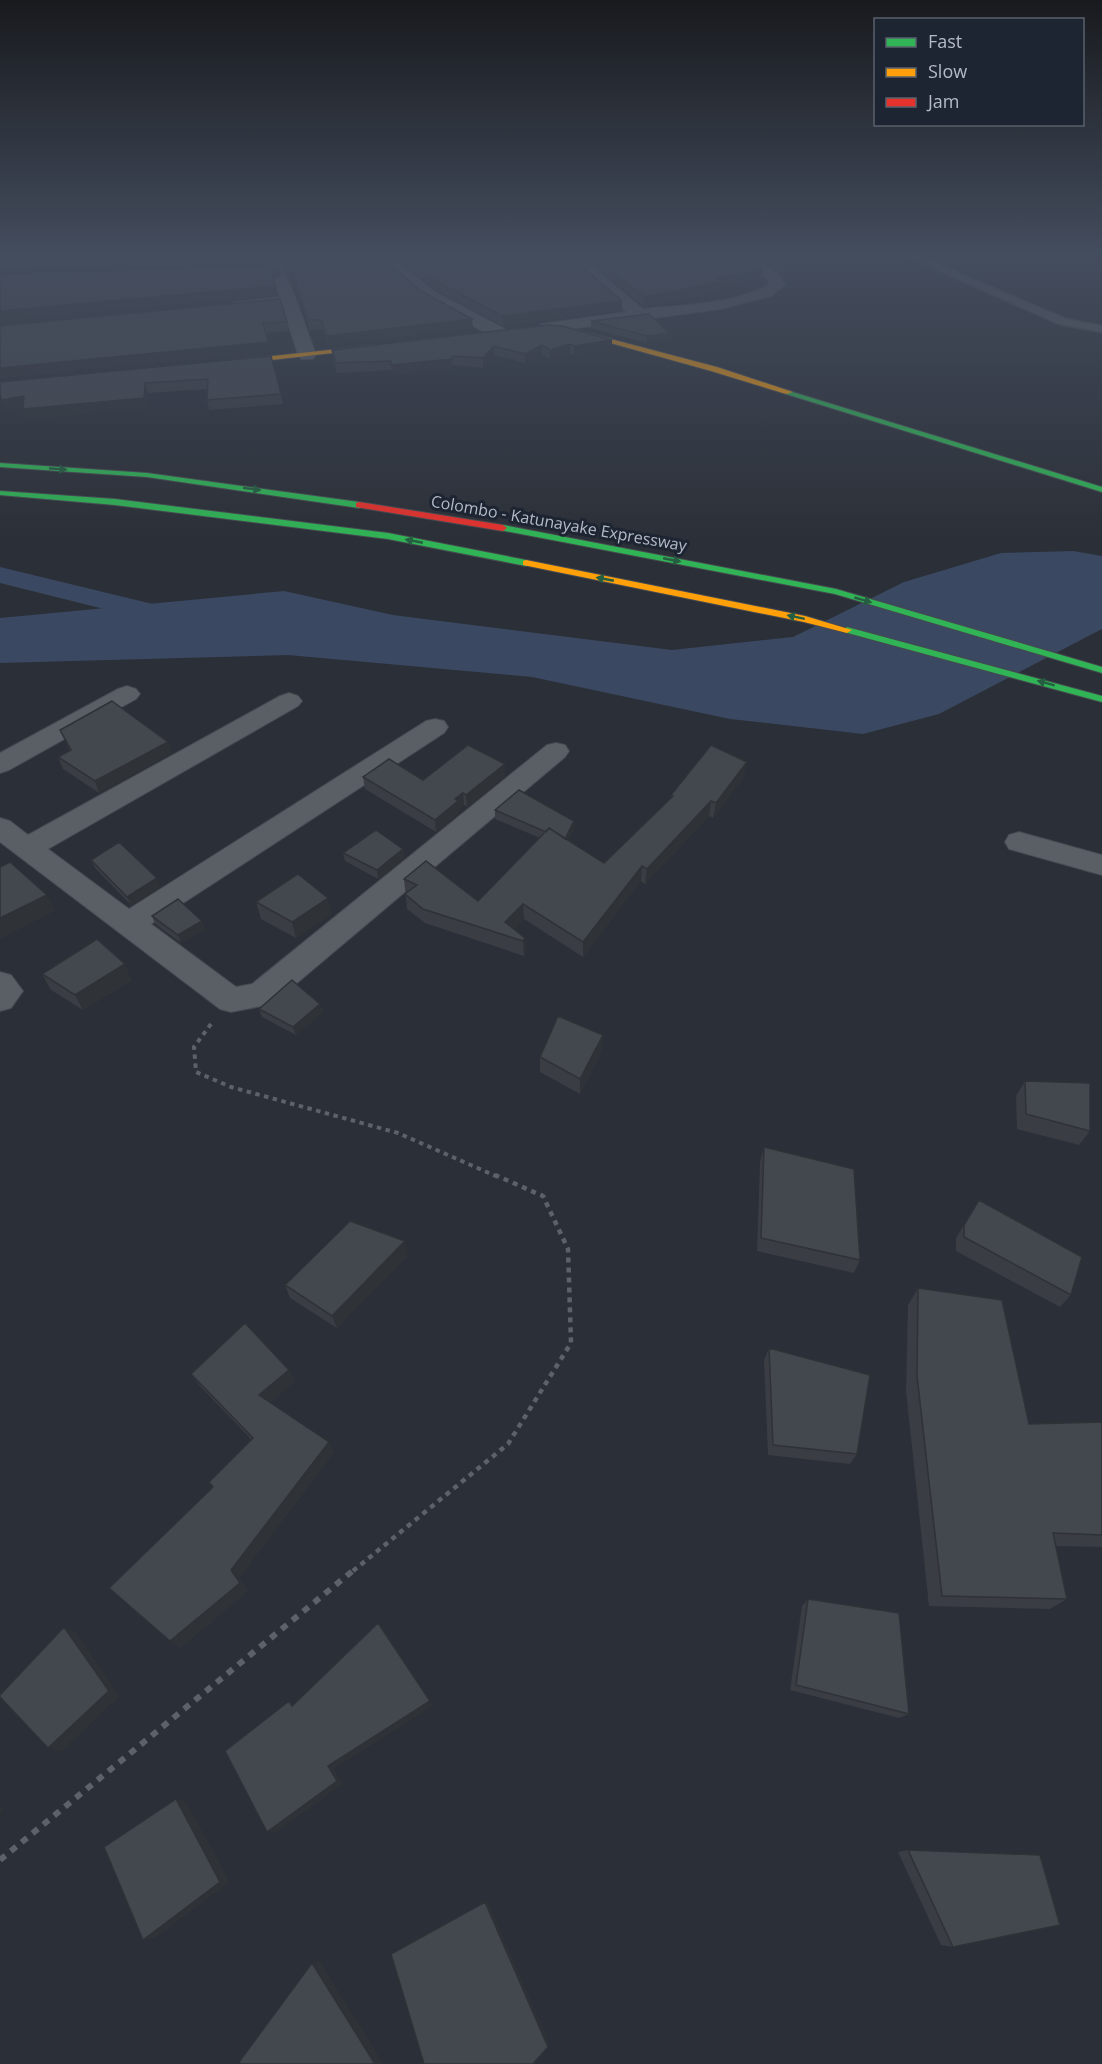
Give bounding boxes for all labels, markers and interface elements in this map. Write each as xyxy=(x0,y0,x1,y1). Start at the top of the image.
legend xyxy=(874,18,1084,126)
text: Fast xyxy=(928,29,962,53)
text: Slow xyxy=(928,59,967,83)
text: Jam xyxy=(926,89,960,113)
one-way arrow xyxy=(49,465,68,474)
one-way arrow xyxy=(243,484,262,493)
street label: Colombo - Katunayake Expressway xyxy=(429,490,690,557)
one-way arrow xyxy=(404,536,423,545)
one-way arrow xyxy=(663,556,682,565)
one-way arrow xyxy=(595,574,614,583)
one-way arrow xyxy=(854,596,872,605)
one-way arrow xyxy=(787,612,806,621)
one-way arrow xyxy=(1036,678,1055,688)

